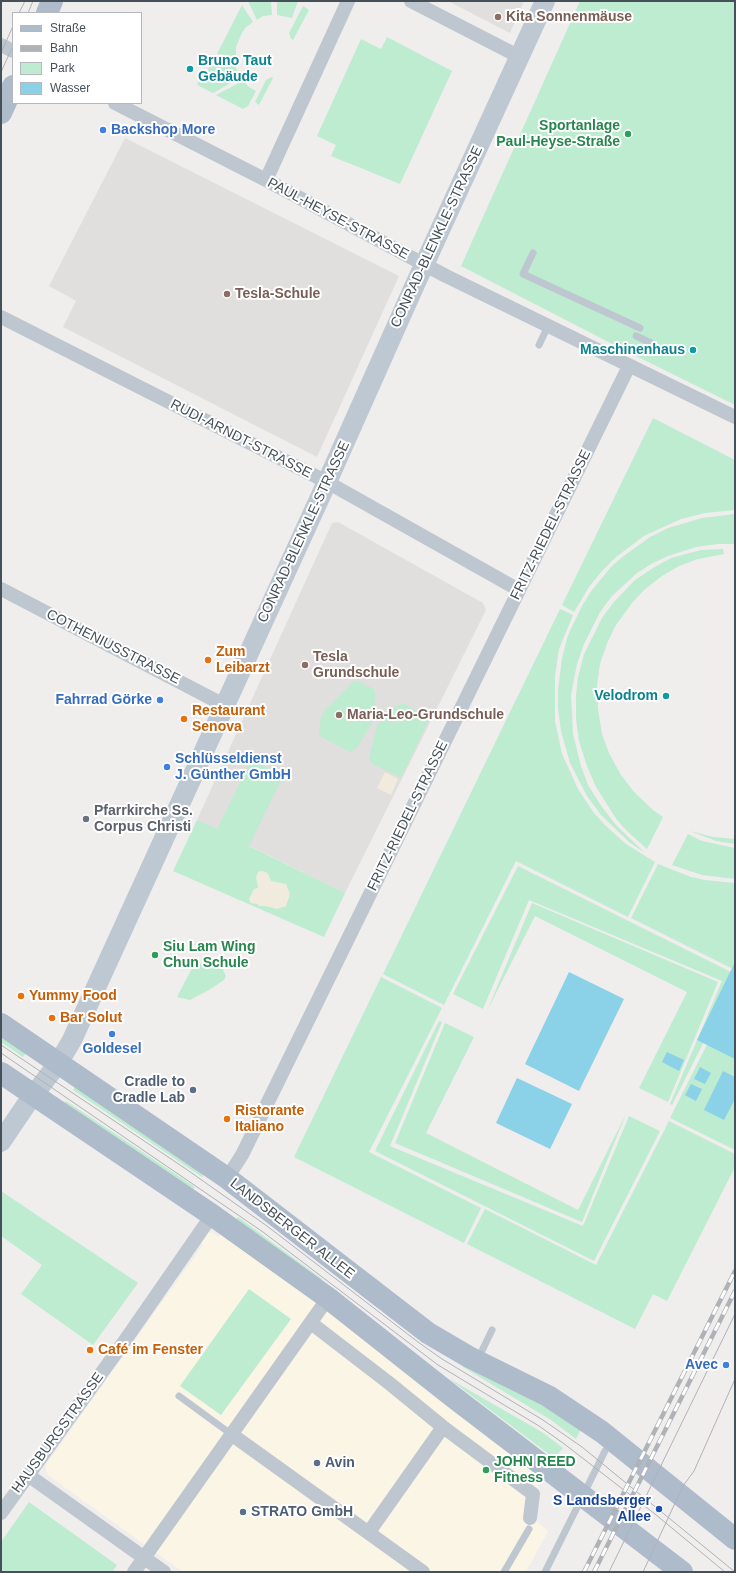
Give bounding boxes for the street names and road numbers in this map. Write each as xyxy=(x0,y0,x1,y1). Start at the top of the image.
street label: CONRAD-BLENKLE-STRASSE xyxy=(387,144,487,330)
street label: PAUL-HEYSE-STRASSE xyxy=(264,175,412,263)
street label: RUDI-ARNDT-STRASSE xyxy=(168,396,314,482)
street label: CONRAD-BLENKLE-STRASSE xyxy=(254,439,354,625)
street label: FRITZ-RIEDEL-STRASSE xyxy=(507,447,595,603)
street label: COTHENIUSSTRASSE xyxy=(43,606,183,688)
street label: FRITZ-RIEDEL-STRASSE xyxy=(364,738,452,894)
street label: LANDSBERGER ALLEE xyxy=(226,1175,358,1283)
street label: HAUSBURGSTRASSE xyxy=(9,1370,107,1496)

